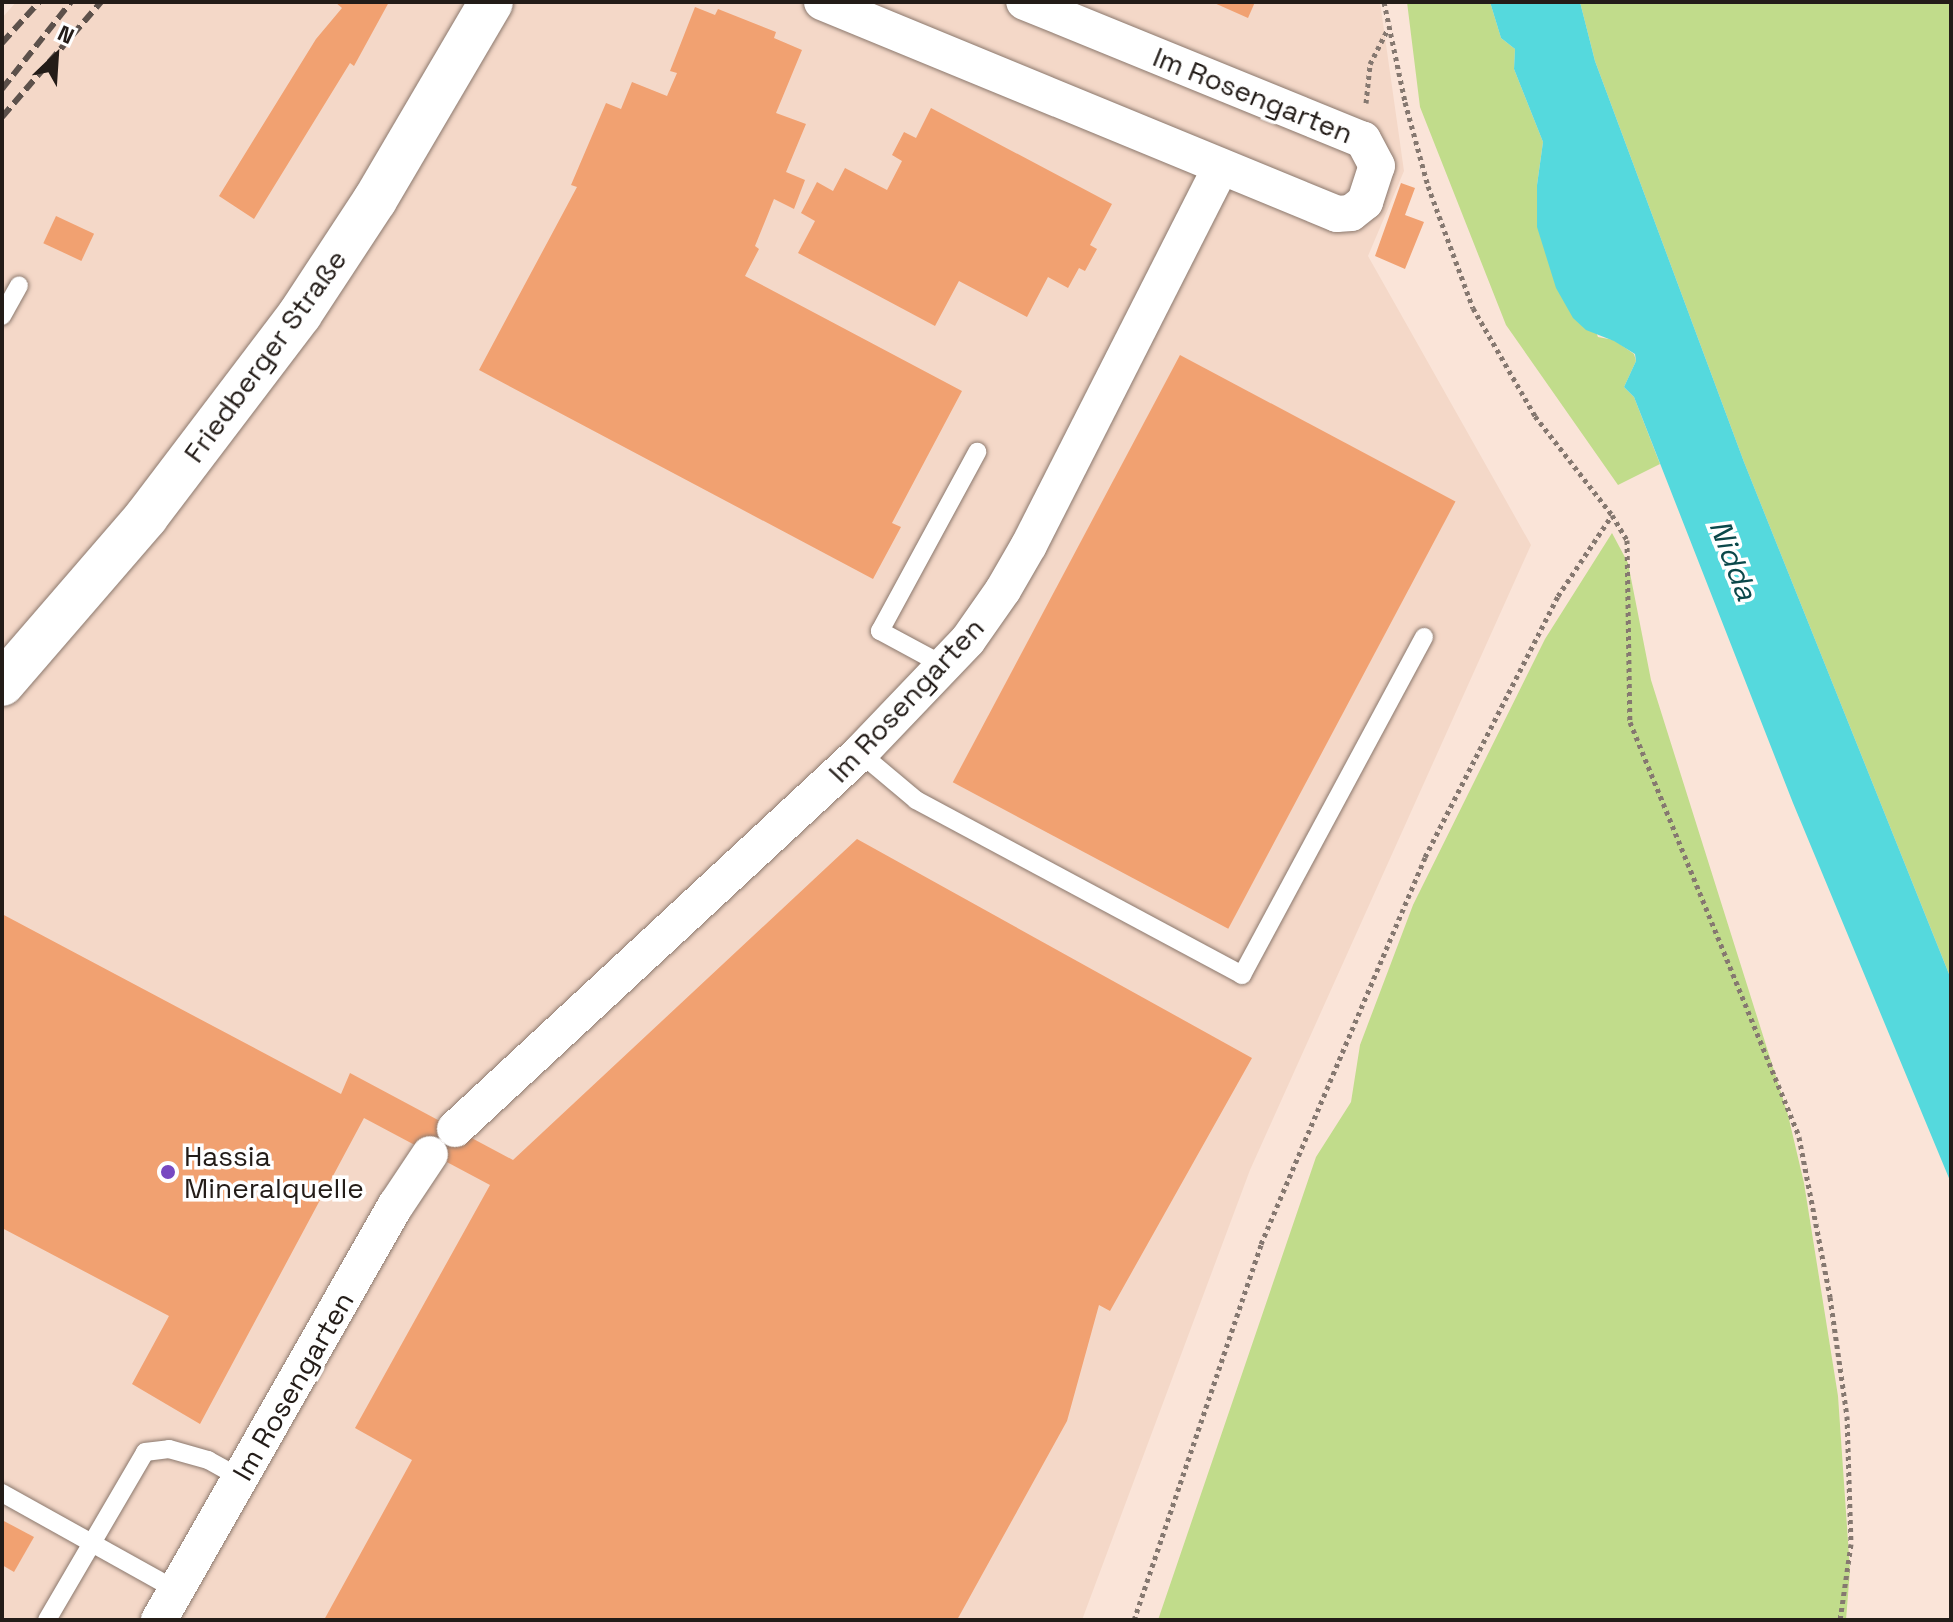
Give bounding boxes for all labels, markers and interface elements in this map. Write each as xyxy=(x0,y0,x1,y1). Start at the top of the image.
north arrow xyxy=(16,16,96,96)
text: N xyxy=(54,18,79,50)
street label: Im Rosengarten xyxy=(1148,40,1358,150)
street label: Friedberger Straße xyxy=(177,243,353,469)
water label: Nidda xyxy=(1701,515,1765,605)
street label: Im Rosengarten xyxy=(821,611,991,789)
place label: Hassia Mineralquelle xyxy=(184,1139,364,1205)
marker: Hassia Mineralquelle xyxy=(159,1163,177,1181)
street label: Im Rosengarten xyxy=(225,1286,361,1486)

